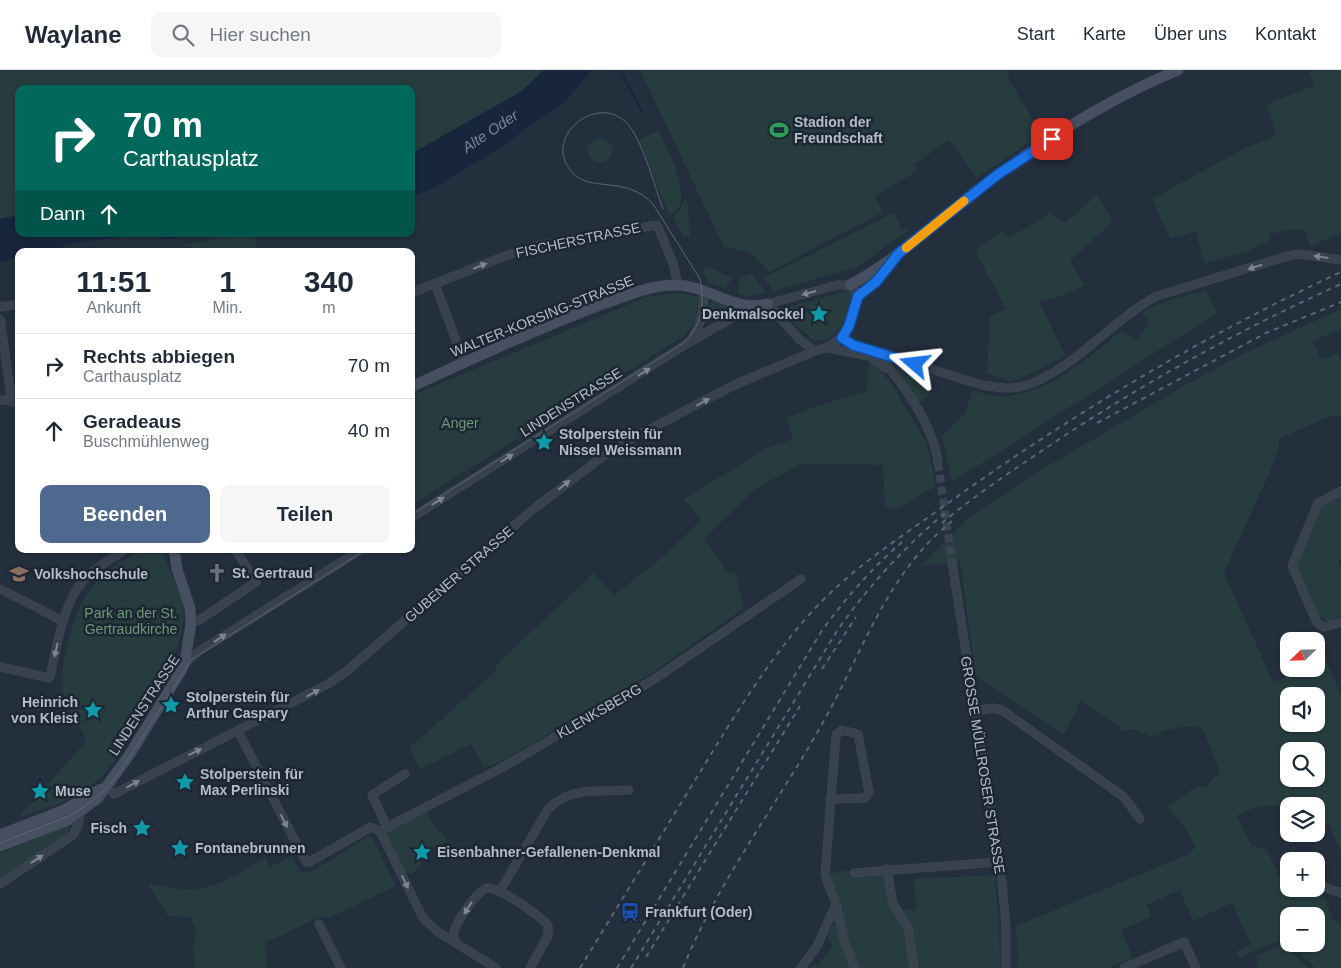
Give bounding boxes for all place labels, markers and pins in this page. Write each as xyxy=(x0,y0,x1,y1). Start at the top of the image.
place label: Stadion der Freundschaft xyxy=(794,114,883,146)
pin xyxy=(1031,118,1073,160)
sports icon: Stadion der Freundschaft xyxy=(768,119,790,141)
place icon: Denkmalsockel xyxy=(808,303,830,325)
place label: Denkmalsockel xyxy=(702,306,804,322)
place label: Stolperstein für Nissel Weissmann xyxy=(559,426,682,458)
place icon: Stolperstein für Nissel Weissmann xyxy=(533,431,555,453)
church icon: St. Gertraud xyxy=(206,562,228,584)
school or university icon: Volkshochschule xyxy=(8,563,30,585)
place label: St. Gertraud xyxy=(232,565,313,581)
place label: Volkshochschule xyxy=(34,566,148,582)
place label: Stolperstein für Arthur Caspary xyxy=(186,689,290,721)
place label: Heinrich von Kleist xyxy=(11,694,78,726)
place icon: Stolperstein für Arthur Caspary xyxy=(160,694,182,716)
place icon: Heinrich von Kleist xyxy=(82,699,104,721)
place label: Stolperstein für Max Perlinski xyxy=(200,766,304,798)
place icon: Stolperstein für Max Perlinski xyxy=(174,771,196,793)
place icon: Muse xyxy=(29,780,51,802)
place label: Muse xyxy=(55,783,91,799)
place icon: Fisch xyxy=(131,817,153,839)
place label: Fisch xyxy=(90,820,127,836)
place icon: Fontanebrunnen xyxy=(169,837,191,859)
place label: Fontanebrunnen xyxy=(195,840,305,856)
place icon: Eisenbahner-Gefallenen-Denkmal xyxy=(411,841,433,863)
place label: Eisenbahner-Gefallenen-Denkmal xyxy=(437,844,660,860)
station icon: Frankfurt (Oder) xyxy=(619,901,641,923)
place label: Frankfurt (Oder) xyxy=(645,904,752,920)

